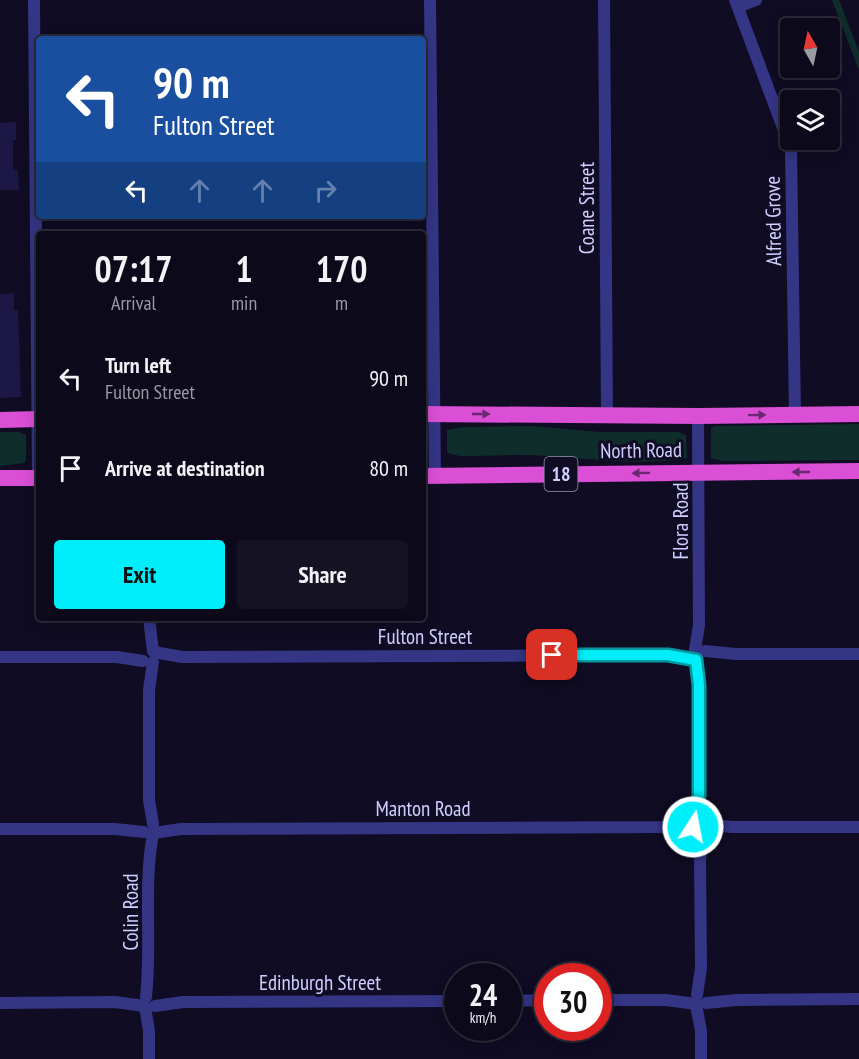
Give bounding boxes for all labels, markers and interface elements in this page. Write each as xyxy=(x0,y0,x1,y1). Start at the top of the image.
north arrow xyxy=(780,18,840,78)
map controls xyxy=(780,18,840,150)
text: 90 m xyxy=(153,55,230,110)
icon: left xyxy=(54,60,132,138)
button: layers xyxy=(780,90,840,150)
text: Fulton Street xyxy=(153,108,275,142)
street label: Coane Street xyxy=(573,162,600,254)
icon: left xyxy=(120,174,153,207)
icon: ahead xyxy=(183,174,216,207)
icon: ahead xyxy=(246,174,279,207)
icon: right xyxy=(309,174,342,207)
street label: Alfred Grove xyxy=(759,176,787,266)
text: 07:17 xyxy=(95,245,172,292)
text: 1 xyxy=(235,245,253,292)
text: 170 xyxy=(316,245,367,292)
text: Arrival xyxy=(111,290,156,316)
text: min xyxy=(231,290,257,316)
text: m xyxy=(335,290,348,316)
text: Turn left xyxy=(105,351,171,379)
icon: left xyxy=(54,362,87,395)
text: 90 m xyxy=(369,364,408,392)
text: Fulton Street xyxy=(105,379,195,405)
one-way arrow xyxy=(472,409,491,419)
one-way arrow xyxy=(747,410,766,420)
street label: North Road xyxy=(600,436,682,464)
icon: arrive xyxy=(54,452,87,485)
text: Arrive at destination xyxy=(105,454,265,482)
text: 80 m xyxy=(369,454,408,482)
road number: 18 xyxy=(544,457,578,491)
one-way arrow xyxy=(791,467,810,477)
one-way arrow xyxy=(631,468,650,478)
street label: Flora Road xyxy=(667,482,694,560)
button: Exit xyxy=(54,540,225,609)
button: Share xyxy=(237,540,408,609)
street label: Fulton Street xyxy=(378,623,472,650)
pin xyxy=(526,629,577,680)
icon: arrive xyxy=(535,638,568,671)
street label: Manton Road xyxy=(375,795,471,822)
position arrow xyxy=(661,795,725,859)
street label: Colin Road xyxy=(117,873,144,951)
speed limit sign: 30 xyxy=(534,963,612,1041)
street label: Edinburgh Street xyxy=(259,969,381,996)
text: 24 xyxy=(469,975,497,1014)
text: km/h xyxy=(470,1008,496,1027)

